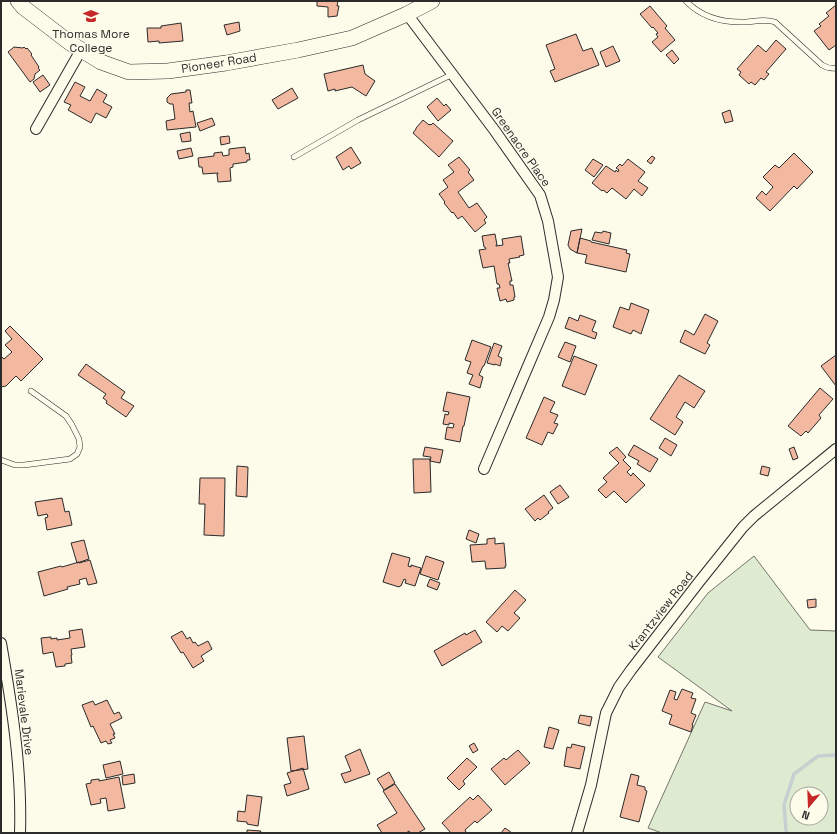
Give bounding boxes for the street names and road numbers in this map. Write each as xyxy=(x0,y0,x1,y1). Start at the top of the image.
street label: Pioneer Road xyxy=(180,49,258,77)
street label: Greenacre Place xyxy=(488,104,554,190)
street label: Krantzview Road xyxy=(625,568,697,654)
street label: Marievale Drive xyxy=(11,668,37,756)

